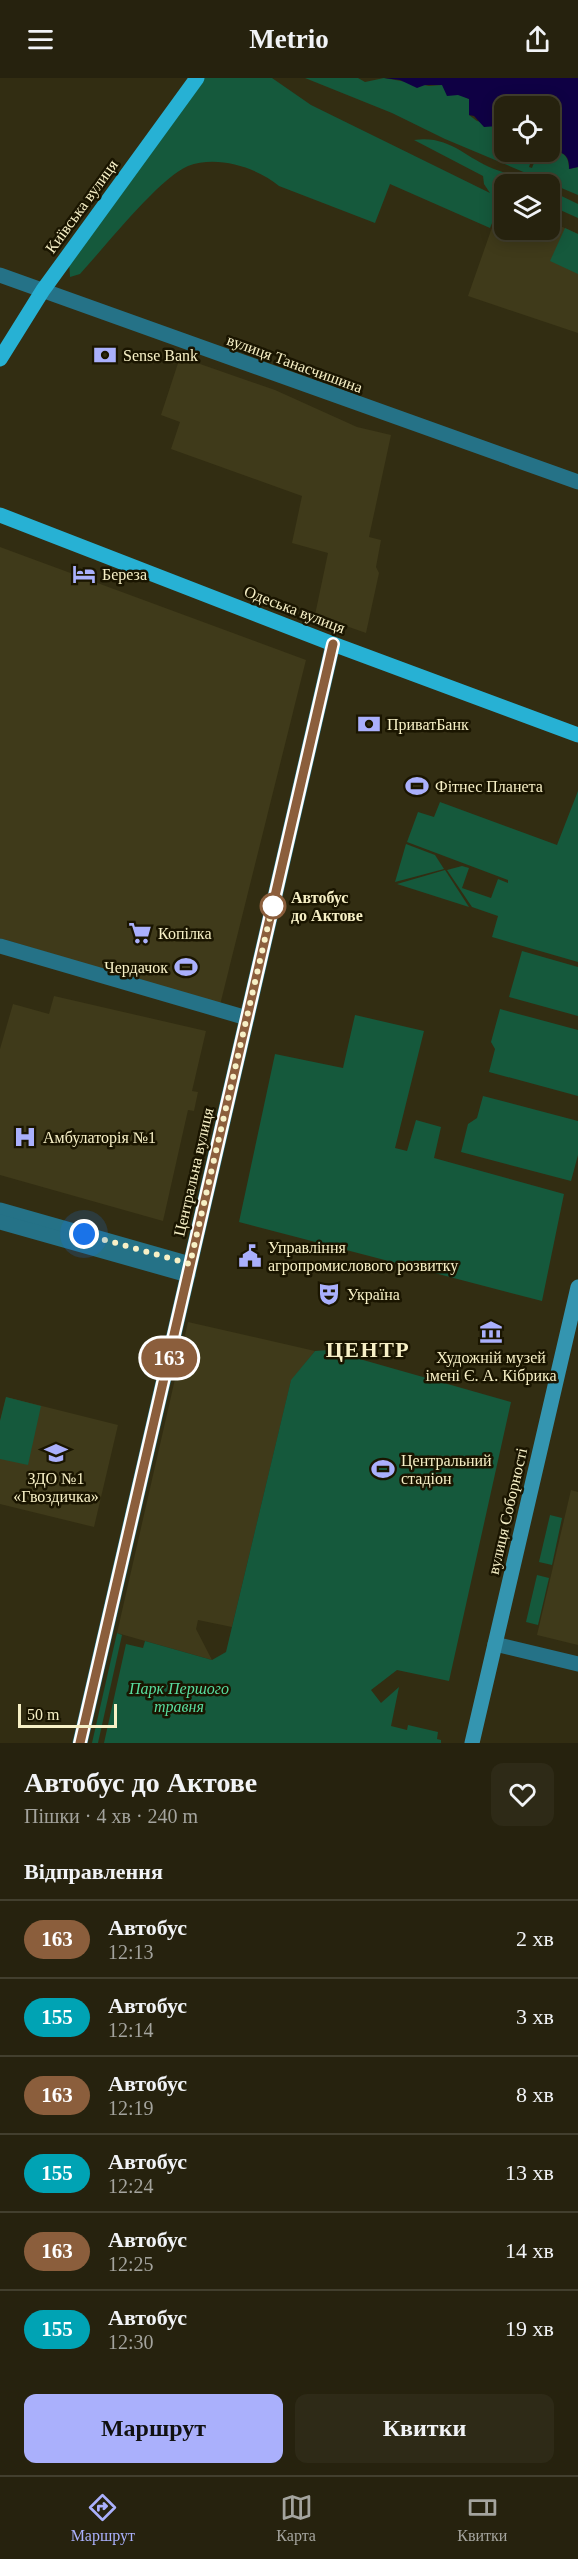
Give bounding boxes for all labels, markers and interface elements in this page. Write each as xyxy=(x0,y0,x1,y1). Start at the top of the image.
icon: menu xyxy=(24,23,57,56)
icon: share xyxy=(521,23,554,56)
text: Metrio xyxy=(249,24,329,54)
map controls xyxy=(494,96,560,240)
button: locate xyxy=(494,96,560,162)
street label: Київська вулиця xyxy=(42,156,122,257)
button: layers xyxy=(494,174,560,240)
street label: вулиця Танасчишина xyxy=(224,331,365,397)
bank icon: Sense Bank xyxy=(92,342,118,368)
place label: Sense Bank xyxy=(123,347,198,364)
hotel icon: Береза xyxy=(71,561,97,587)
place label: Береза xyxy=(102,566,147,584)
street label: Одеська вулиця xyxy=(242,582,348,638)
bank icon: ПриватБанк xyxy=(356,711,382,737)
place label: ПриватБанк xyxy=(387,716,469,734)
sports icon: Фітнес Планета xyxy=(404,773,430,799)
place label: Фітнес Планета xyxy=(435,778,543,795)
place label: Автобус до Актове xyxy=(291,889,363,924)
marker: Автобус до Актове xyxy=(260,893,286,919)
supermarket icon: Копілка xyxy=(127,920,153,946)
place label: Копілка xyxy=(158,925,212,942)
sports icon: Чердачок xyxy=(173,954,199,980)
place label: Чердачок xyxy=(104,959,168,977)
street label: Центральна вулиця xyxy=(170,1106,218,1238)
hospital icon: Амбулаторія №1 xyxy=(12,1124,38,1150)
place label: Амбулаторія №1 xyxy=(43,1129,156,1147)
your location xyxy=(69,1219,99,1249)
place label: Управління агропромислового розвитку xyxy=(268,1239,458,1275)
public building icon: Управління агропромислового розвитку xyxy=(237,1243,263,1269)
theatre icon: Україна xyxy=(316,1281,342,1307)
place label: Україна xyxy=(347,1286,400,1304)
museum icon: Художній музей імені Є. А. Кібрика xyxy=(478,1319,504,1345)
district label: ЦЕНТР xyxy=(326,1337,410,1362)
line badge: 163 xyxy=(134,1338,204,1378)
text: 163 xyxy=(153,1346,185,1370)
place label: Художній музей імені Є. А. Кібрика xyxy=(425,1349,557,1385)
school or university icon: ЗДО №1 «Гвоздичка» xyxy=(43,1440,69,1466)
street label: вулиця Соборності xyxy=(485,1446,531,1576)
place label: Центральний стадіон xyxy=(401,1452,492,1488)
sports icon: Центральний стадіон xyxy=(370,1456,396,1482)
place label: ЗДО №1 «Гвоздичка» xyxy=(13,1470,99,1506)
park label: Парк Першого травня xyxy=(128,1680,229,1716)
scale bar xyxy=(18,1701,117,1728)
text: 50 m xyxy=(27,1706,59,1723)
button: heart xyxy=(491,1763,554,1826)
text: Автобус до Актове xyxy=(24,1767,257,1798)
text: Пішки · 4 хв · 240 m xyxy=(24,1805,198,1827)
text: Відправлення xyxy=(24,1859,163,1884)
text: Автобус xyxy=(108,1915,187,1940)
text: 2 хв xyxy=(516,1926,554,1951)
text: 163 xyxy=(41,1927,73,1951)
text: 12:13 xyxy=(108,1941,154,1963)
text: Автобус xyxy=(108,1993,187,2018)
text: 3 хв xyxy=(516,2004,554,2029)
text: 155 xyxy=(41,2005,73,2029)
text: 12:14 xyxy=(108,2019,154,2041)
text: Автобус xyxy=(108,2071,187,2096)
text: 8 хв xyxy=(516,2082,554,2107)
text: 163 xyxy=(41,2083,73,2107)
text: 12:19 xyxy=(108,2097,154,2119)
text: Автобус xyxy=(108,2149,187,2174)
text: 13 хв xyxy=(505,2160,554,2185)
text: 155 xyxy=(41,2161,73,2185)
text: 12:24 xyxy=(108,2175,154,2197)
text: Автобус xyxy=(108,2227,187,2252)
text: 14 хв xyxy=(505,2238,554,2263)
text: 163 xyxy=(41,2239,73,2263)
text: 12:25 xyxy=(108,2253,154,2275)
text: Автобус xyxy=(108,2305,187,2330)
text: 19 хв xyxy=(505,2316,554,2341)
text: 155 xyxy=(41,2317,73,2341)
text: 12:30 xyxy=(108,2331,154,2353)
button: Маршрут xyxy=(24,2394,283,2463)
button: Квитки xyxy=(295,2394,554,2463)
tab: Маршрут xyxy=(71,2491,135,2545)
tab: Карта xyxy=(276,2491,316,2545)
tab: Квитки xyxy=(457,2491,507,2545)

